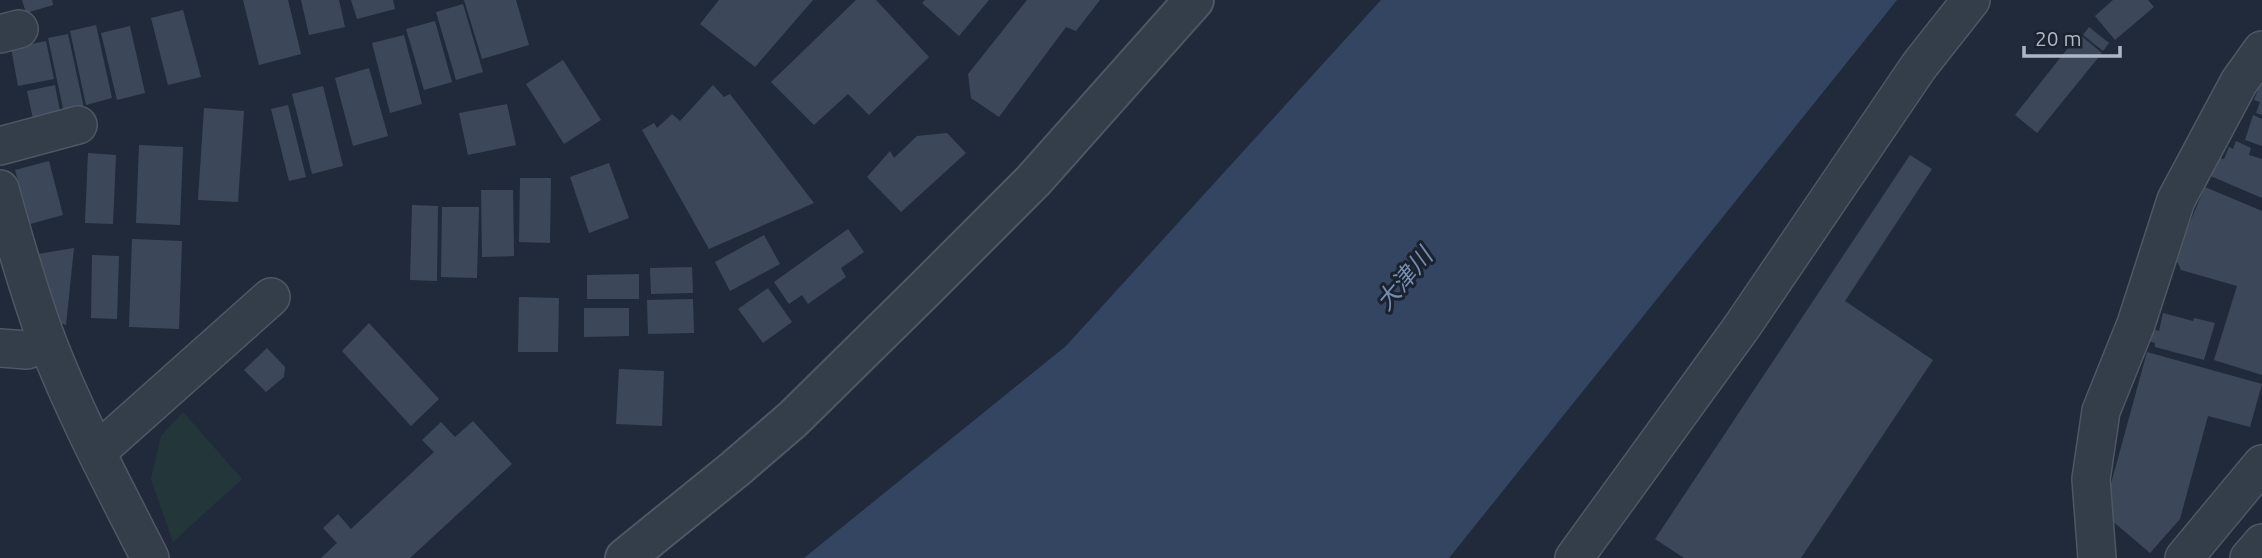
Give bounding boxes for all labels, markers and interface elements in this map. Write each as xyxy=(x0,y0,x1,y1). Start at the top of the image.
scale bar xyxy=(2024,14,2120,58)
text: 20 m xyxy=(2035,26,2082,50)
water label: 大津川 xyxy=(1371,240,1439,315)

